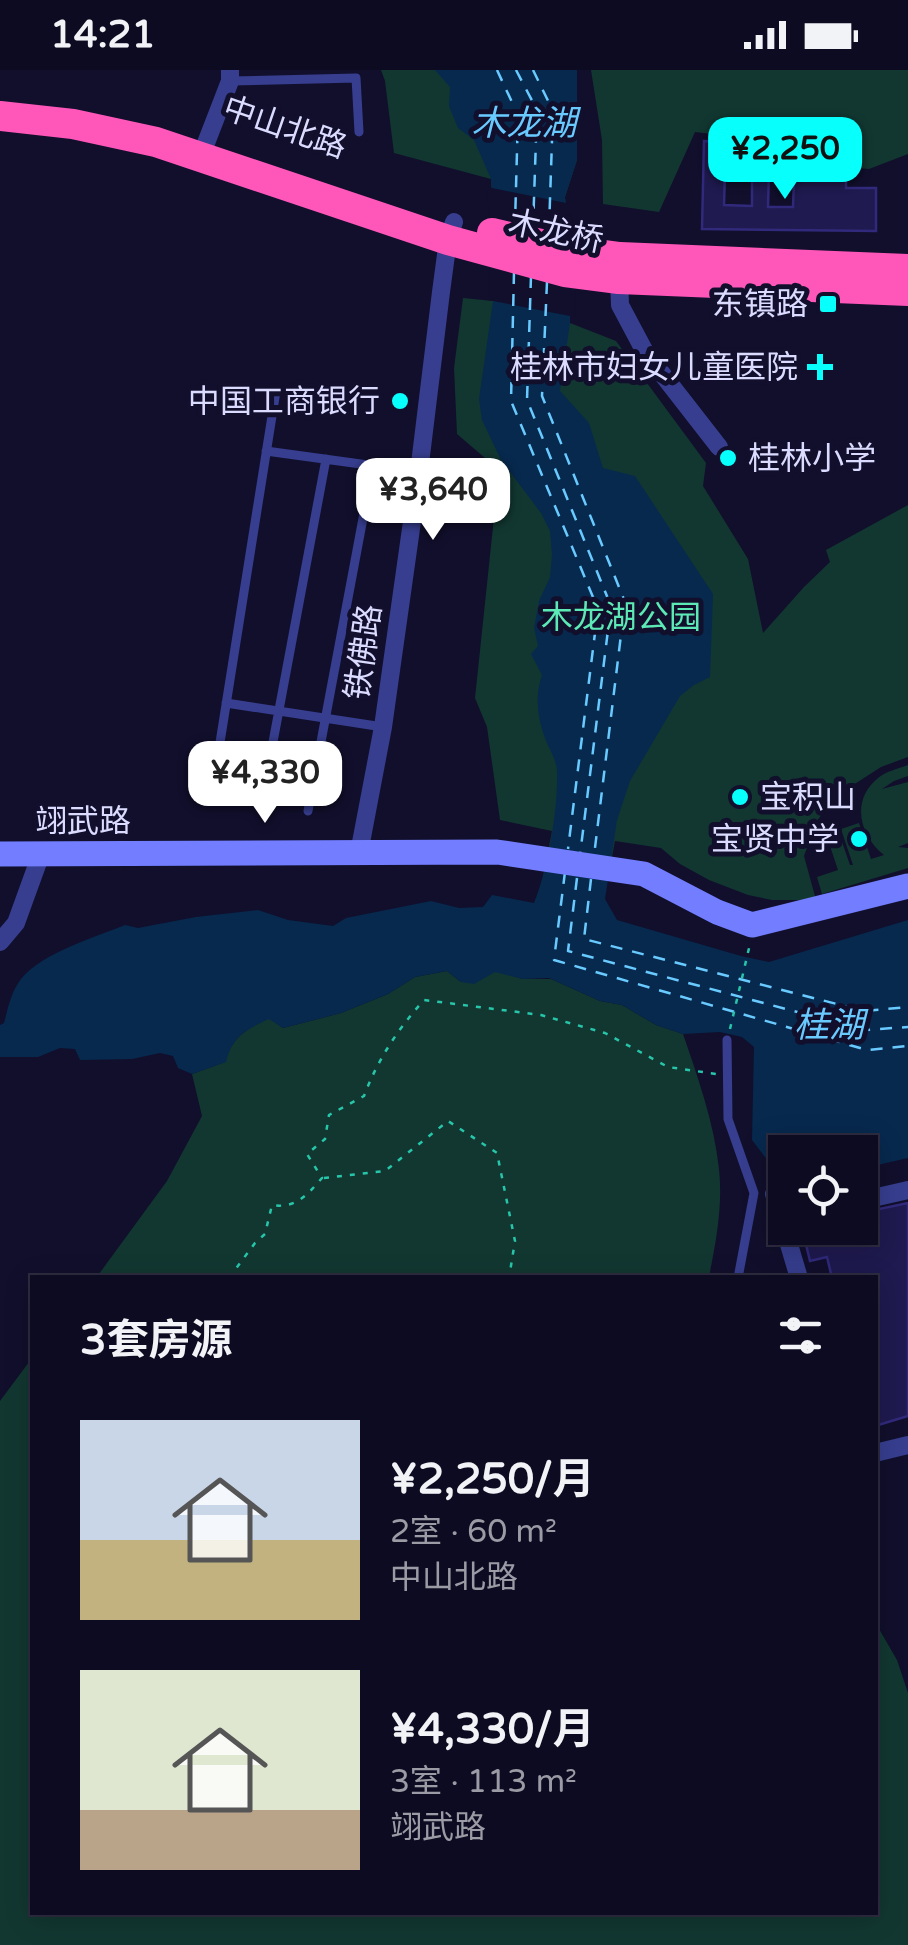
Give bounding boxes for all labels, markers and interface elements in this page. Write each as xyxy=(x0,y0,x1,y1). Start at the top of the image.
text: 14:21 xyxy=(50,12,155,58)
street label: 中山北路 xyxy=(218,89,351,167)
water label: 木龙湖 xyxy=(471,103,581,145)
pin: ¥2,250 xyxy=(704,117,866,202)
text: ¥2,250 xyxy=(730,130,840,168)
street label: 木龙桥 xyxy=(505,203,607,261)
place label: 东镇路 xyxy=(712,286,808,324)
marker: 东镇路 xyxy=(817,293,839,315)
place label: 桂林市妇女儿童医院 xyxy=(510,349,798,387)
marker: 桂林市妇女儿童医院 xyxy=(807,354,833,380)
place label: 中国工商银行 xyxy=(188,383,380,421)
marker: 中国工商银行 xyxy=(389,390,411,412)
place label: 桂林小学 xyxy=(748,440,876,478)
marker: 桂林小学 xyxy=(717,447,739,469)
pin: ¥3,640 xyxy=(352,458,514,543)
text: ¥3,640 xyxy=(378,471,488,509)
park label: 木龙湖公园 xyxy=(541,599,701,637)
street label: 铁佛路 xyxy=(338,602,389,702)
pin: ¥4,330 xyxy=(184,741,346,826)
text: ¥4,330 xyxy=(210,754,320,792)
place label: 宝积山 xyxy=(760,779,856,817)
marker: 宝积山 xyxy=(729,786,751,808)
street label: 翊武路 xyxy=(35,803,131,841)
place label: 宝贤中学 xyxy=(711,821,839,859)
marker: 宝贤中学 xyxy=(848,828,870,850)
water label: 桂湖 xyxy=(794,1005,869,1047)
map controls xyxy=(768,1135,878,1245)
button: locate xyxy=(768,1135,878,1245)
icon: filters xyxy=(773,1308,828,1363)
text: 3套房源 xyxy=(80,1315,232,1366)
text: ¥2,250/月 xyxy=(390,1454,595,1505)
icon: home xyxy=(160,1460,280,1580)
text: 2室 · 60 m² xyxy=(390,1513,557,1551)
text: 中山北路 xyxy=(390,1559,518,1597)
text: ¥4,330/月 xyxy=(390,1704,595,1755)
icon: home xyxy=(160,1710,280,1830)
text: 3室 · 113 m² xyxy=(390,1763,577,1801)
text: 翊武路 xyxy=(390,1809,486,1847)

